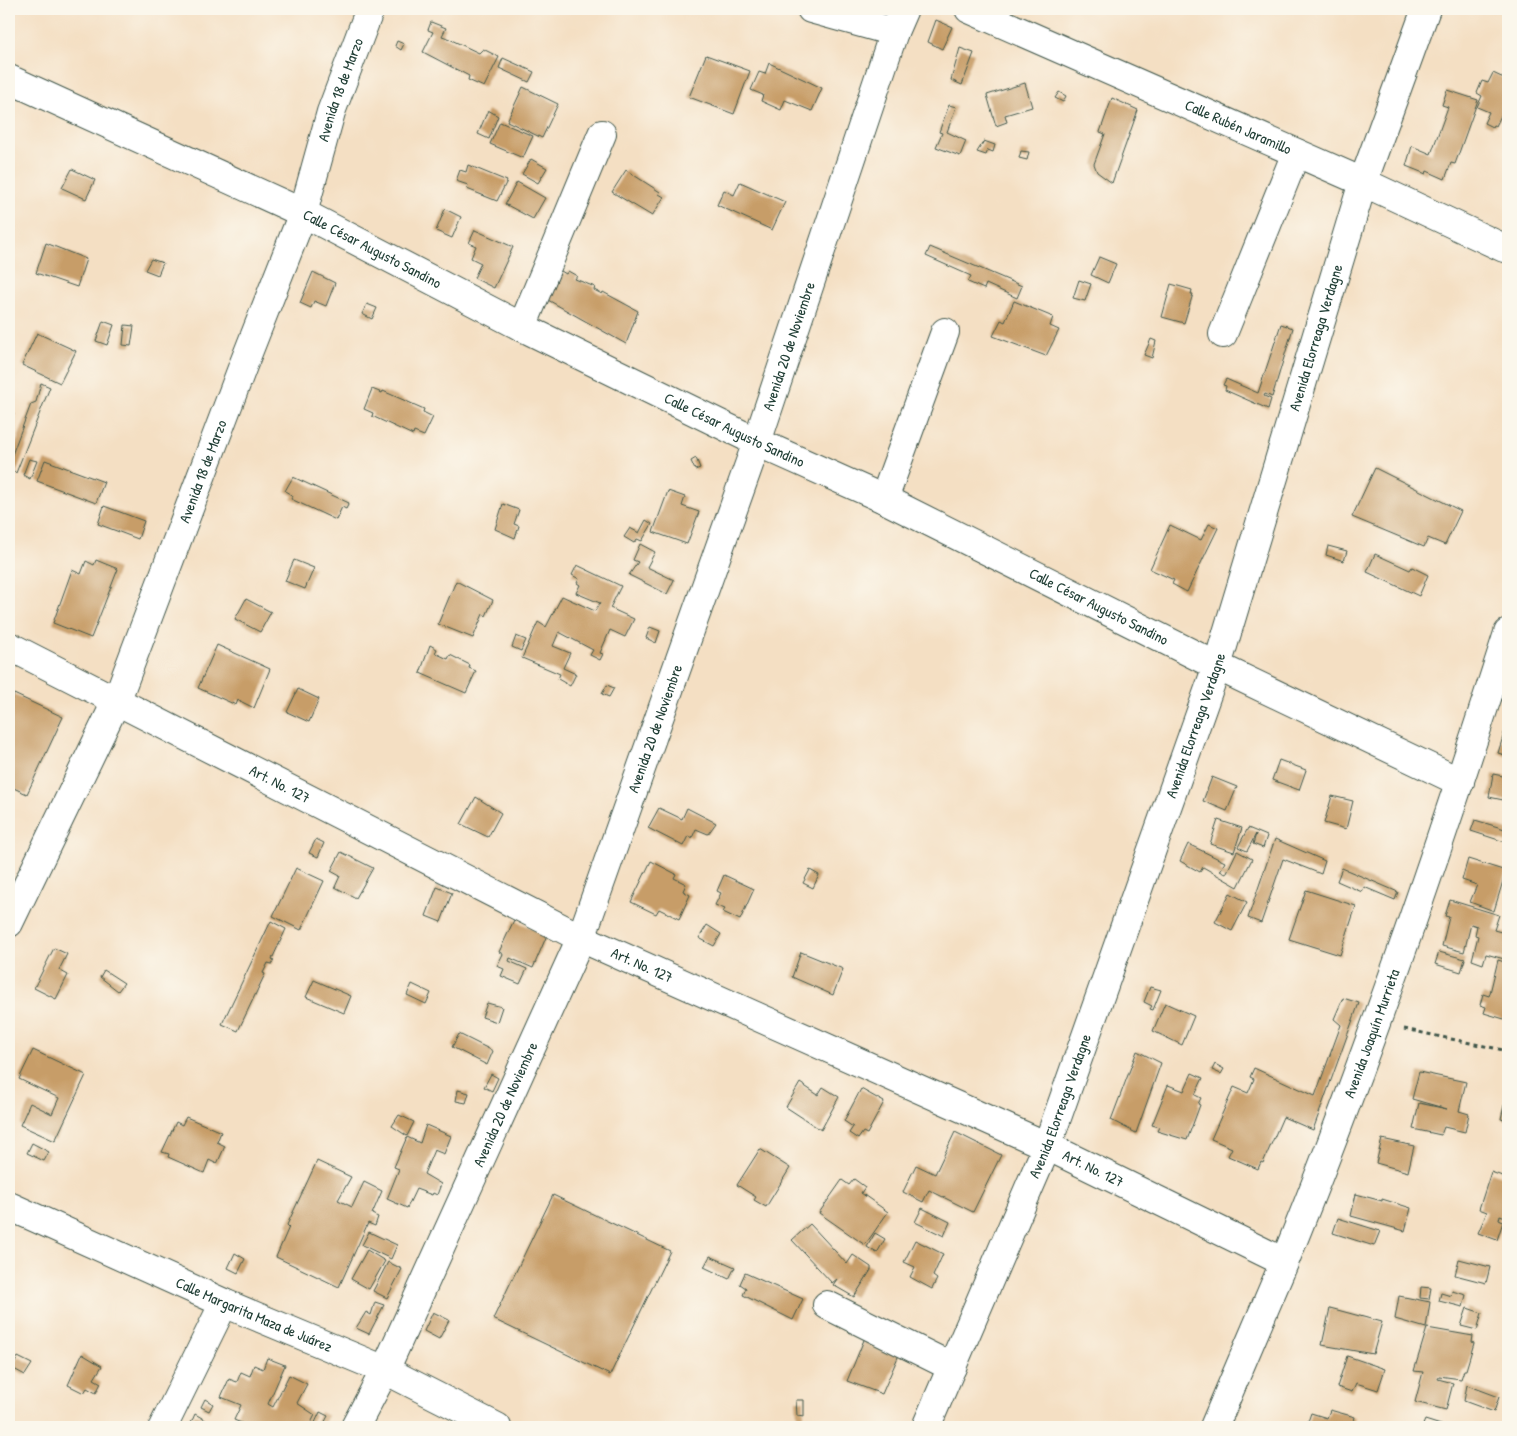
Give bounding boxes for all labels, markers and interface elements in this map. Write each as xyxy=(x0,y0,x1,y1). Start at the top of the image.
street label: Avenida 18 de Marzo xyxy=(312,35,368,144)
street label: Calle Rubén Jaramillo xyxy=(1182,94,1295,159)
street label: Calle César Augusto Sandino xyxy=(300,204,445,293)
street label: Avenida Elorreaga Verdagne xyxy=(1283,262,1348,414)
street label: Avenida 20 de Noviembre xyxy=(757,279,820,413)
street label: Calle César Augusto Sandino xyxy=(661,387,808,472)
street label: Avenida 18 de Marzo xyxy=(174,417,232,526)
street label: Calle César Augusto Sandino xyxy=(1026,562,1172,650)
street label: Avenida Elorreaga Verdagne xyxy=(1160,650,1230,801)
street label: Avenida 20 de Noviembre xyxy=(622,661,687,795)
street label: Art. No. 127 xyxy=(246,760,314,808)
street label: Art. No. 127 xyxy=(608,942,676,988)
street label: Avenida Joaquín Murrieta xyxy=(1338,966,1405,1101)
street label: Avenida Elorreaga Verdagne xyxy=(1023,1031,1096,1181)
street label: Avenida 20 de Noviembre xyxy=(468,1039,542,1170)
street label: Art. No. 127 xyxy=(1059,1144,1128,1192)
street label: Calle Margarita Maza de Juárez xyxy=(172,1272,336,1357)

